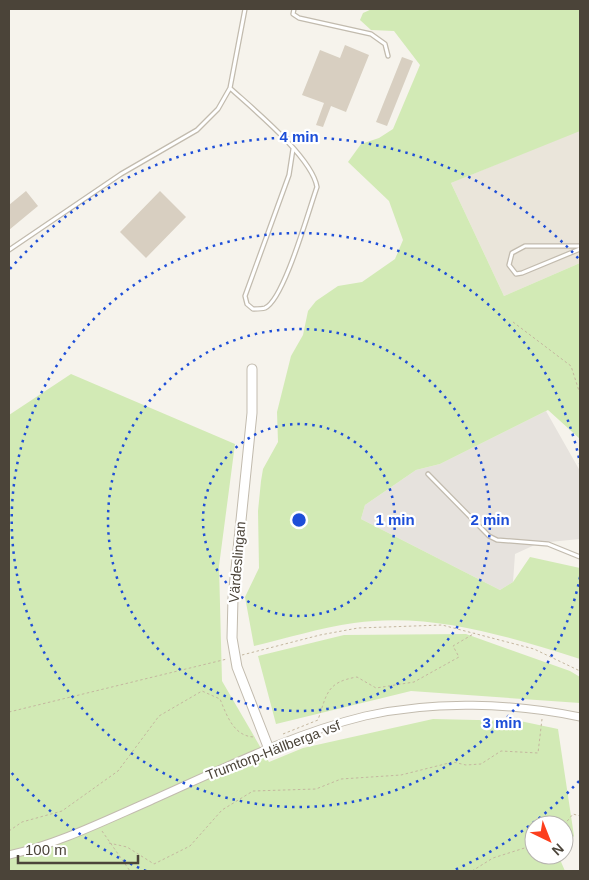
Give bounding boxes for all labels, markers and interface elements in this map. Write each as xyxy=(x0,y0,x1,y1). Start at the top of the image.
text: 4 min xyxy=(279,128,319,145)
centre of rings xyxy=(290,511,308,529)
text: 1 min xyxy=(375,511,415,528)
text: 2 min xyxy=(470,511,510,528)
street label: Värdeslingan xyxy=(225,521,249,603)
text: 3 min xyxy=(482,714,522,731)
street label: Trumtorp-Hällberga vsf xyxy=(204,717,343,783)
north arrow xyxy=(524,815,574,865)
scale bar xyxy=(18,832,138,864)
text: N xyxy=(549,840,567,859)
text: 100 m xyxy=(25,841,67,858)

